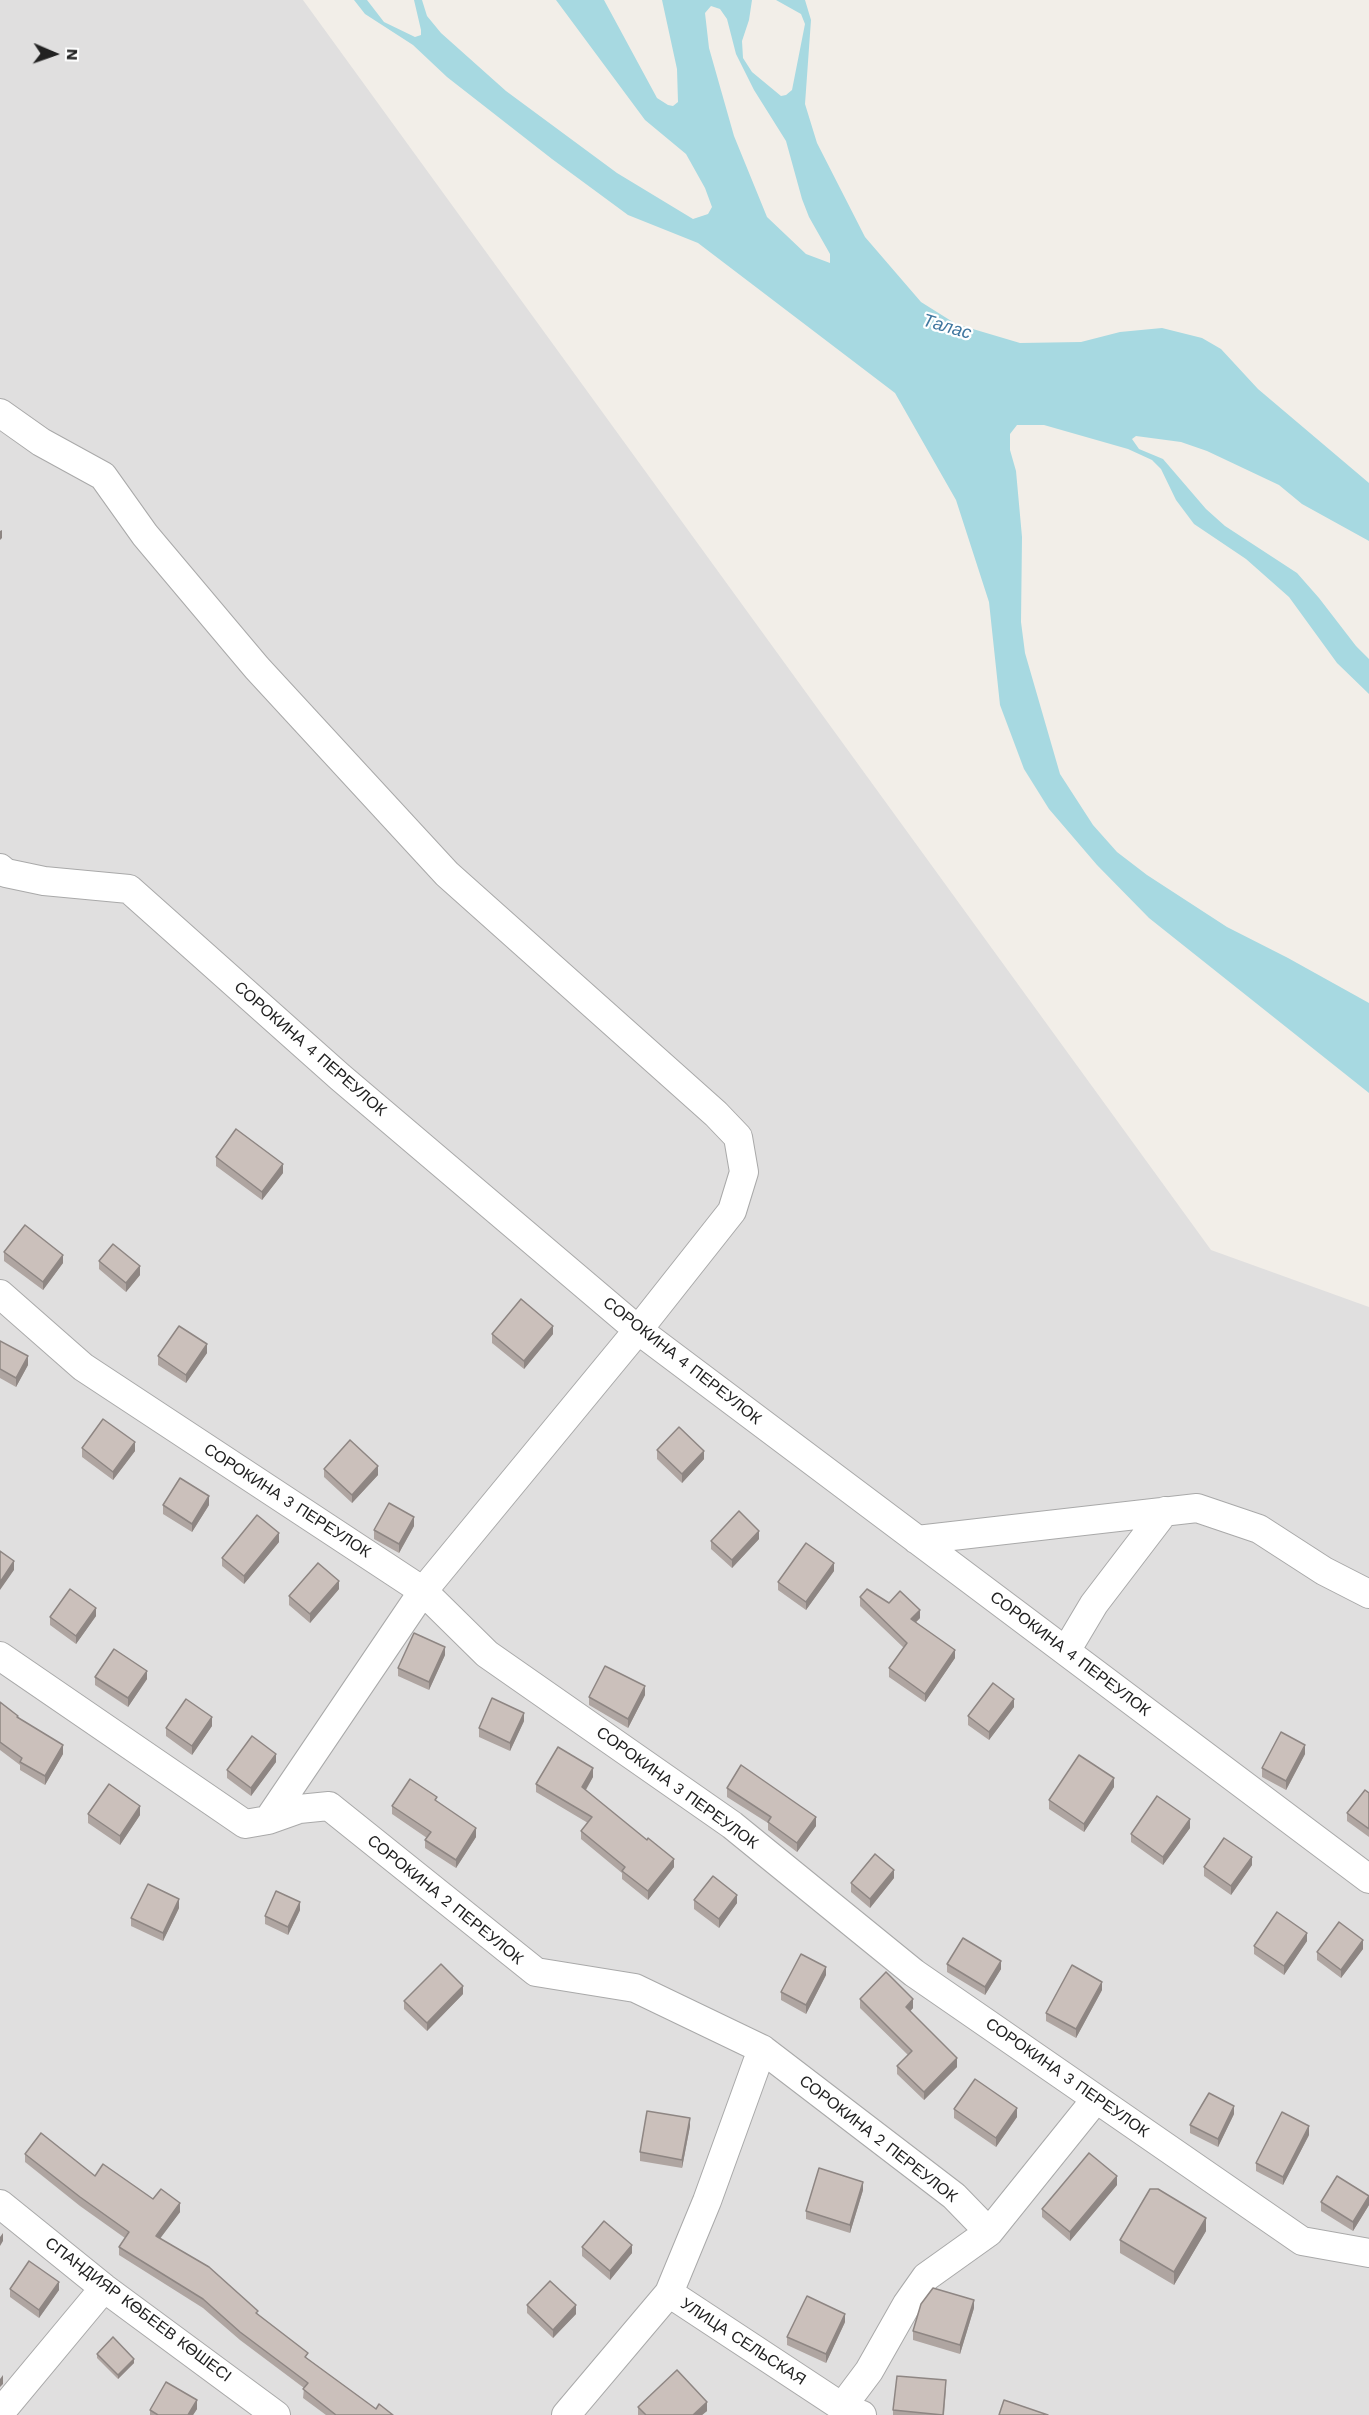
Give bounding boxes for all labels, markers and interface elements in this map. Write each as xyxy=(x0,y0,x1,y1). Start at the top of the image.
north arrow xyxy=(24,24,84,84)
text: N xyxy=(63,48,82,61)
water label: Талас xyxy=(920,310,974,344)
street label: СОРОКИНА 4 ПЕРЕУЛОК xyxy=(230,978,390,1120)
street label: СОРОКИНА 4 ПЕРЕУЛОК xyxy=(599,1293,765,1429)
street label: СОРОКИНА 3 ПЕРЕУЛОК xyxy=(200,1440,374,1562)
street label: СОРОКИНА 4 ПЕРЕУЛОК xyxy=(986,1587,1154,1721)
street label: СОРОКИНА 3 ПЕРЕУЛОК xyxy=(592,1723,762,1853)
street label: СОРОКИНА 2 ПЕРЕУЛОК xyxy=(363,1831,527,1969)
street label: СОРОКИНА 3 ПЕРЕУЛОК xyxy=(982,2014,1152,2142)
street label: СОРОКИНА 2 ПЕРЕУЛОК xyxy=(795,2071,961,2207)
street label: СПАНДИЯР КӨБЕЕВ КӨШЕСІ xyxy=(41,2234,235,2386)
street label: УЛИЦА СЕЛЬСКАЯ xyxy=(677,2294,809,2390)

